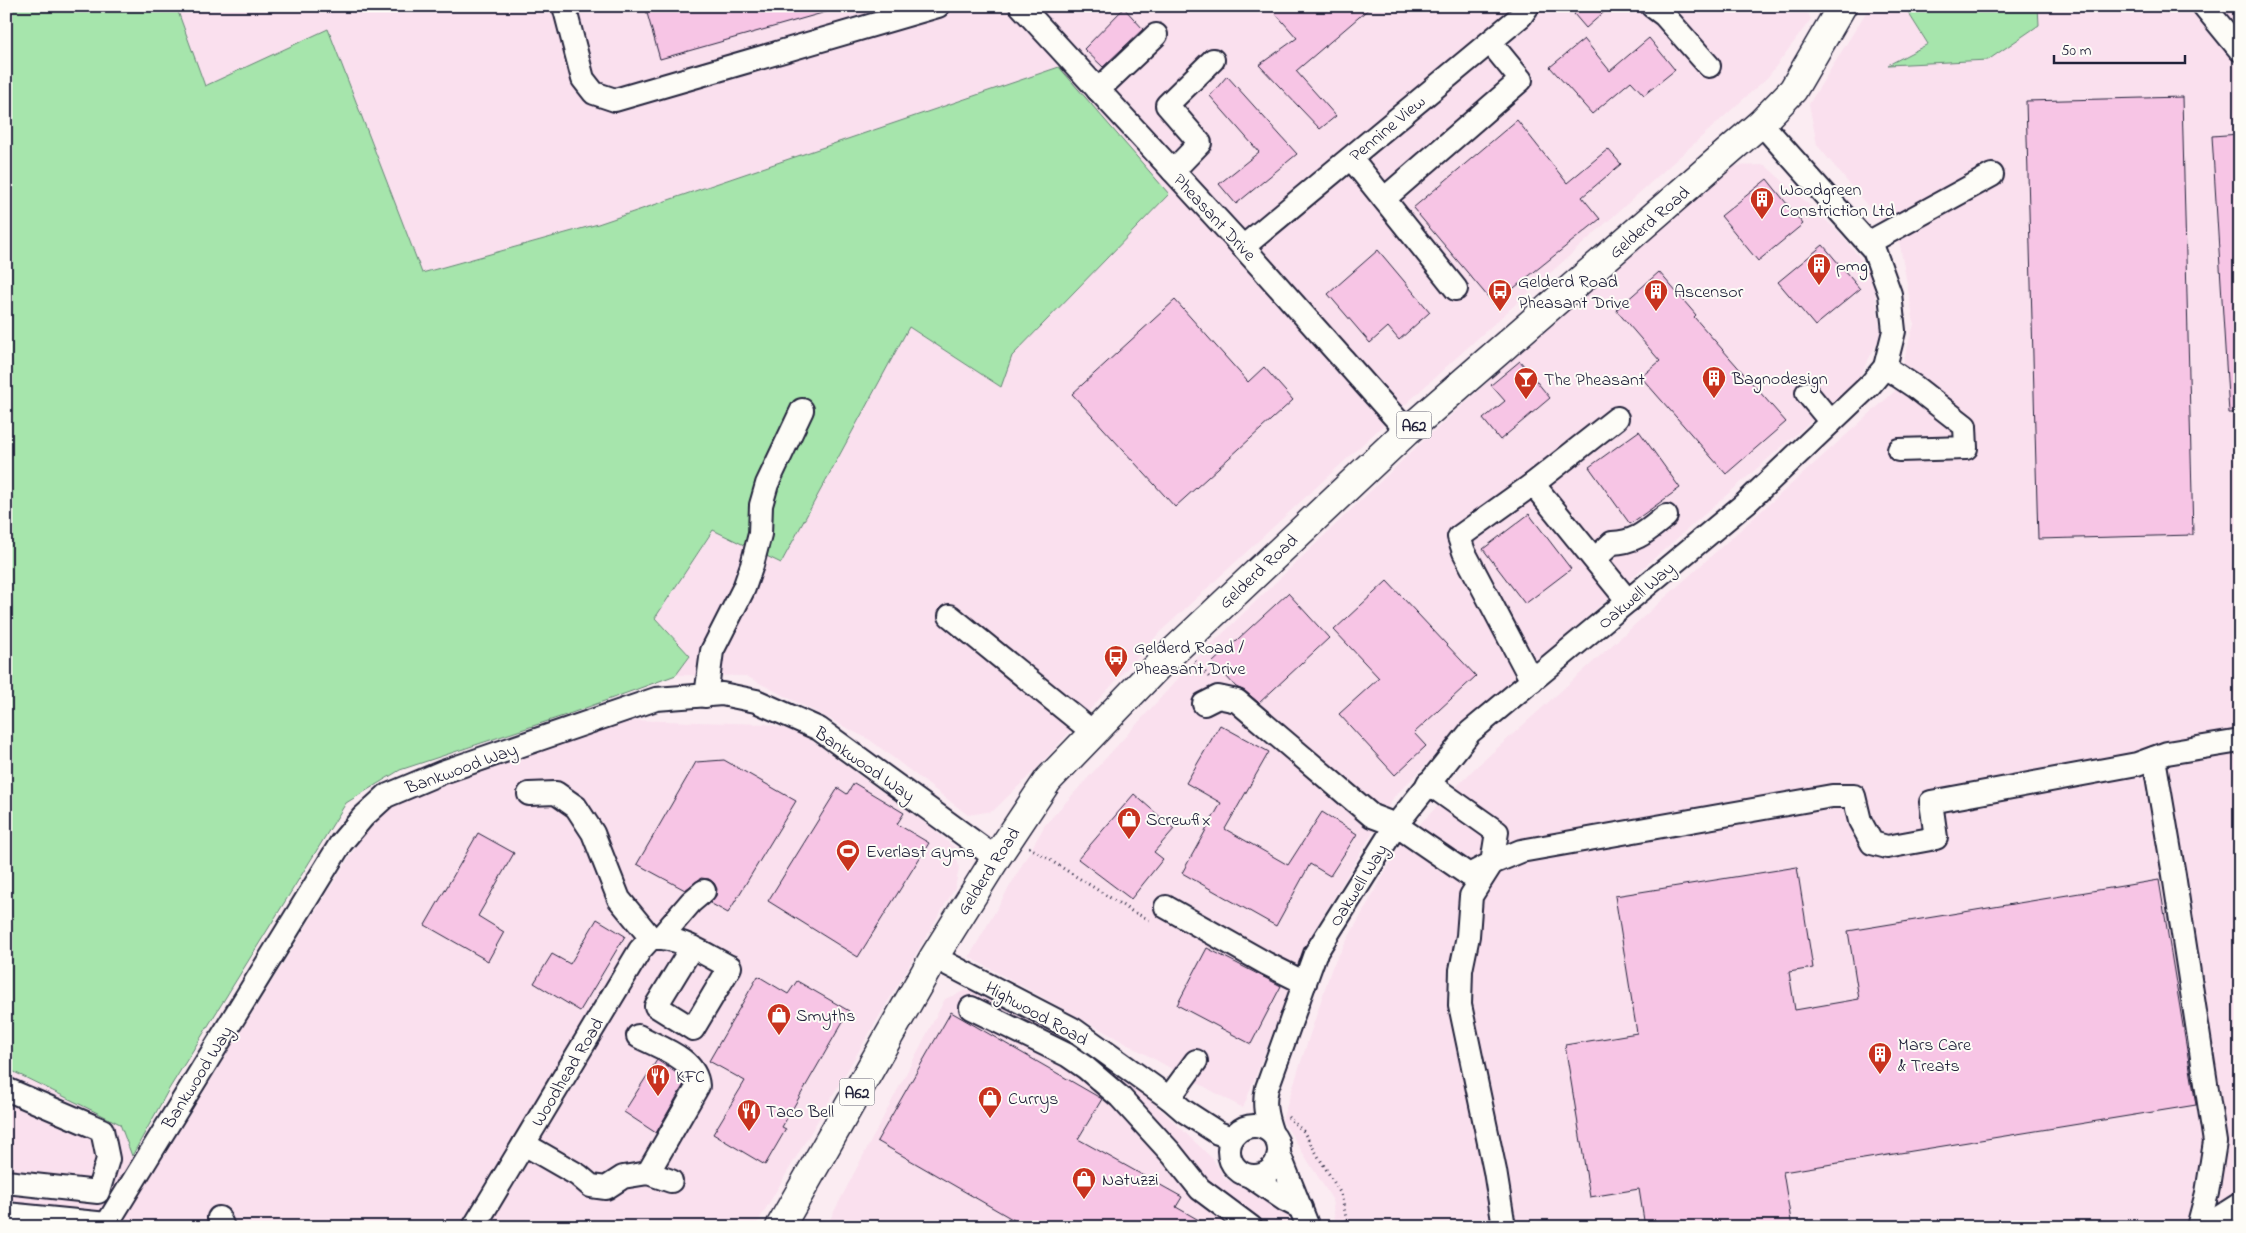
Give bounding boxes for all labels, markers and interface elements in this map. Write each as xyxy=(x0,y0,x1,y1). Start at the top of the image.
scale bar xyxy=(2054,32,2185,64)
text: 50 m xyxy=(2061,40,2092,62)
street label: Pennine View xyxy=(1345,90,1432,169)
street label: Pheasant Drive xyxy=(1166,169,1262,269)
place label: Woodgreen Constriction Ltd xyxy=(1780,178,1895,225)
street label: Gelderd Road xyxy=(1604,181,1697,266)
building icon: Woodgreen Constriction Ltd xyxy=(1749,186,1775,220)
building icon: pmg xyxy=(1806,252,1832,286)
place label: pmg xyxy=(1836,254,1868,281)
place label: Gelderd Road Pheasant Drive xyxy=(1518,270,1630,317)
bus stop icon: Gelderd Road Pheasant Drive xyxy=(1487,278,1513,312)
building icon: Ascensor xyxy=(1643,278,1669,312)
place label: Ascensor xyxy=(1674,280,1744,306)
building icon: Bagnodesign xyxy=(1701,365,1727,399)
bar icon: The Pheasant xyxy=(1513,366,1539,400)
place label: Bagnodesign xyxy=(1731,367,1828,394)
place label: The Pheasant xyxy=(1544,368,1645,394)
road number: A62 xyxy=(1396,412,1432,438)
street label: Gelderd Road xyxy=(1214,529,1305,616)
street label: Oakwell Way xyxy=(1593,557,1681,637)
place label: Gelderd Road / Pheasant Drive xyxy=(1134,636,1246,683)
bus stop icon: Gelderd Road / Pheasant Drive xyxy=(1103,644,1129,678)
street label: Bankwood Way xyxy=(808,721,919,810)
street label: Bankwood Way xyxy=(401,738,521,802)
shop icon: Screwfix xyxy=(1116,806,1142,840)
place label: Screwfix xyxy=(1146,808,1211,834)
street label: Gelderd Road xyxy=(952,823,1028,921)
sports icon: Everlast Gyms xyxy=(835,838,861,872)
place label: Everlast Gyms xyxy=(866,840,975,866)
street label: Oakwell Way xyxy=(1324,840,1396,933)
street label: Highwood Road xyxy=(979,976,1092,1055)
shop icon: Smyths xyxy=(766,1002,792,1036)
place label: Smyths xyxy=(796,1004,855,1030)
street label: Woodhead Road xyxy=(526,1014,612,1132)
street label: Bankwood Way xyxy=(156,1021,241,1136)
place label: Mars Care & Treats xyxy=(1898,1033,1972,1080)
building icon: Mars Care & Treats xyxy=(1867,1041,1893,1075)
restaurant icon: KFC xyxy=(645,1063,671,1097)
place label: KFC xyxy=(676,1065,705,1091)
road number: A62 xyxy=(840,1078,874,1106)
shop icon: Currys xyxy=(977,1085,1003,1119)
place label: Currys xyxy=(1008,1087,1058,1113)
restaurant icon: Taco Bell xyxy=(736,1098,762,1132)
place label: Taco Bell xyxy=(766,1100,834,1126)
shop icon: Natuzzi xyxy=(1071,1166,1097,1200)
place label: Natuzzi xyxy=(1102,1168,1158,1194)

